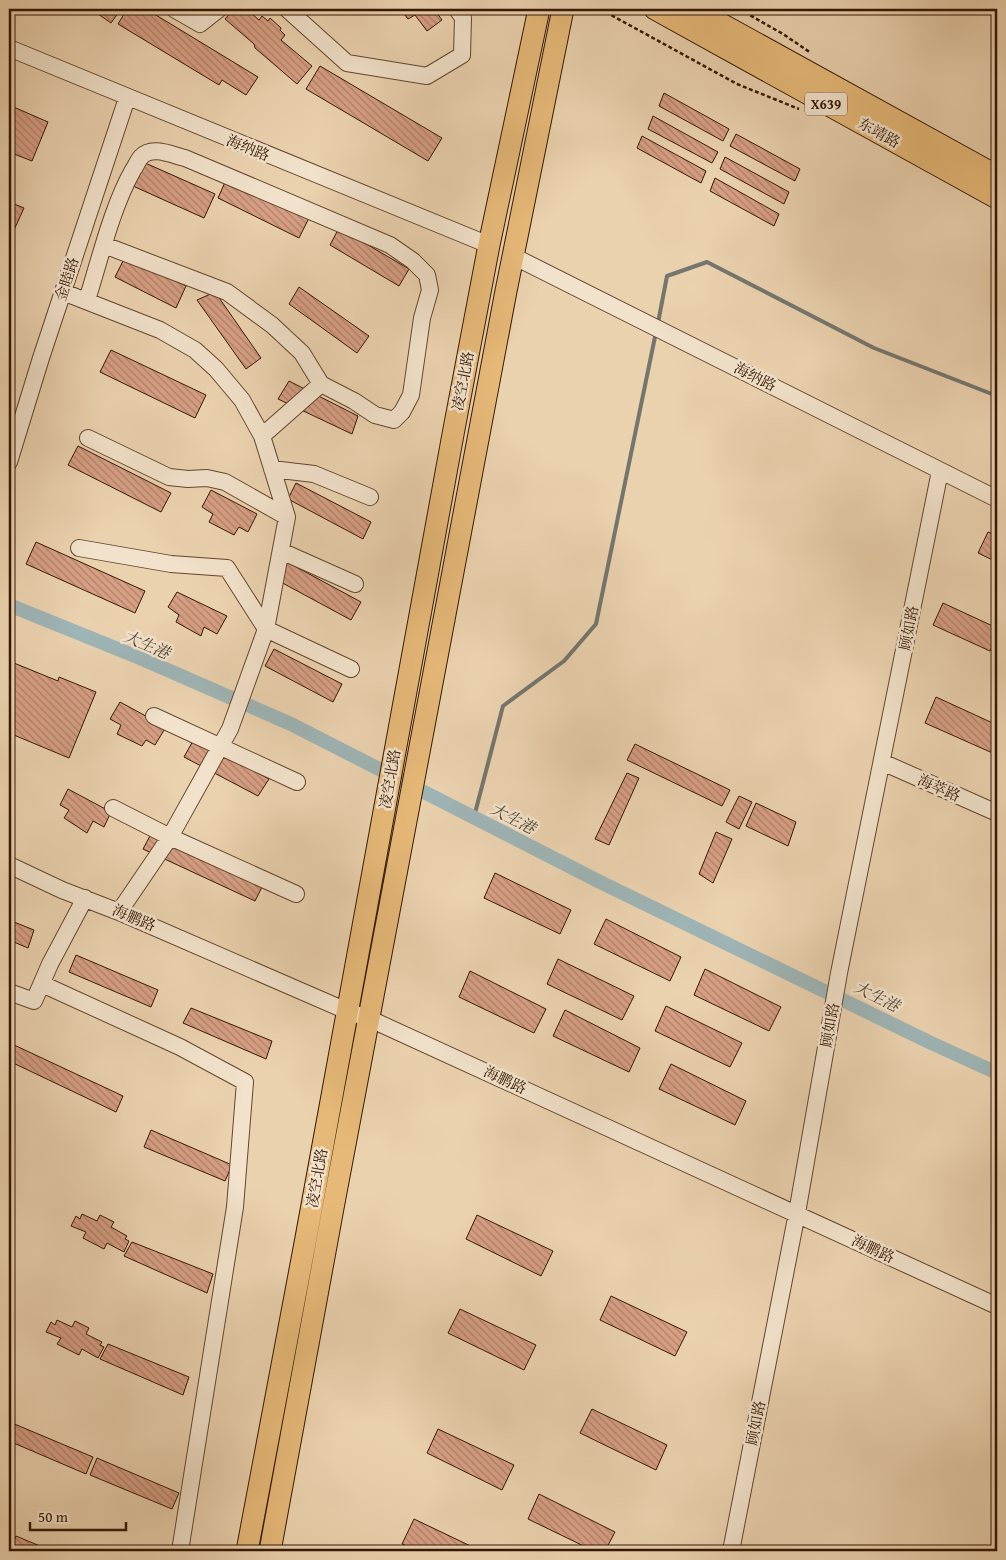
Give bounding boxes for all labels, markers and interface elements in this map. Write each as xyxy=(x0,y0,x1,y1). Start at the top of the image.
road number: X639 xyxy=(805,92,847,116)
street label: 东靖路 xyxy=(854,112,904,153)
street label: 海纳路 xyxy=(223,129,273,166)
street label: 金睦路 xyxy=(50,254,83,303)
street label: 凌空北路 xyxy=(446,349,479,412)
street label: 海纳路 xyxy=(730,357,780,396)
street label: 顾如路 xyxy=(894,604,923,652)
water label: 大生港 xyxy=(120,624,176,665)
street label: 凌空北路 xyxy=(374,748,405,810)
street label: 海萃路 xyxy=(914,769,964,806)
water label: 大生港 xyxy=(486,796,542,840)
street label: 海鹏路 xyxy=(109,899,159,936)
water label: 大生港 xyxy=(850,975,906,1018)
street label: 顾如路 xyxy=(815,1001,844,1049)
street label: 海鹏路 xyxy=(480,1061,530,1099)
street label: 凌空北路 xyxy=(301,1147,332,1209)
street label: 海鹏路 xyxy=(848,1230,898,1268)
street label: 顾如路 xyxy=(741,1399,770,1447)
scale bar xyxy=(30,1500,126,1532)
text: 50 m xyxy=(38,1506,69,1527)

